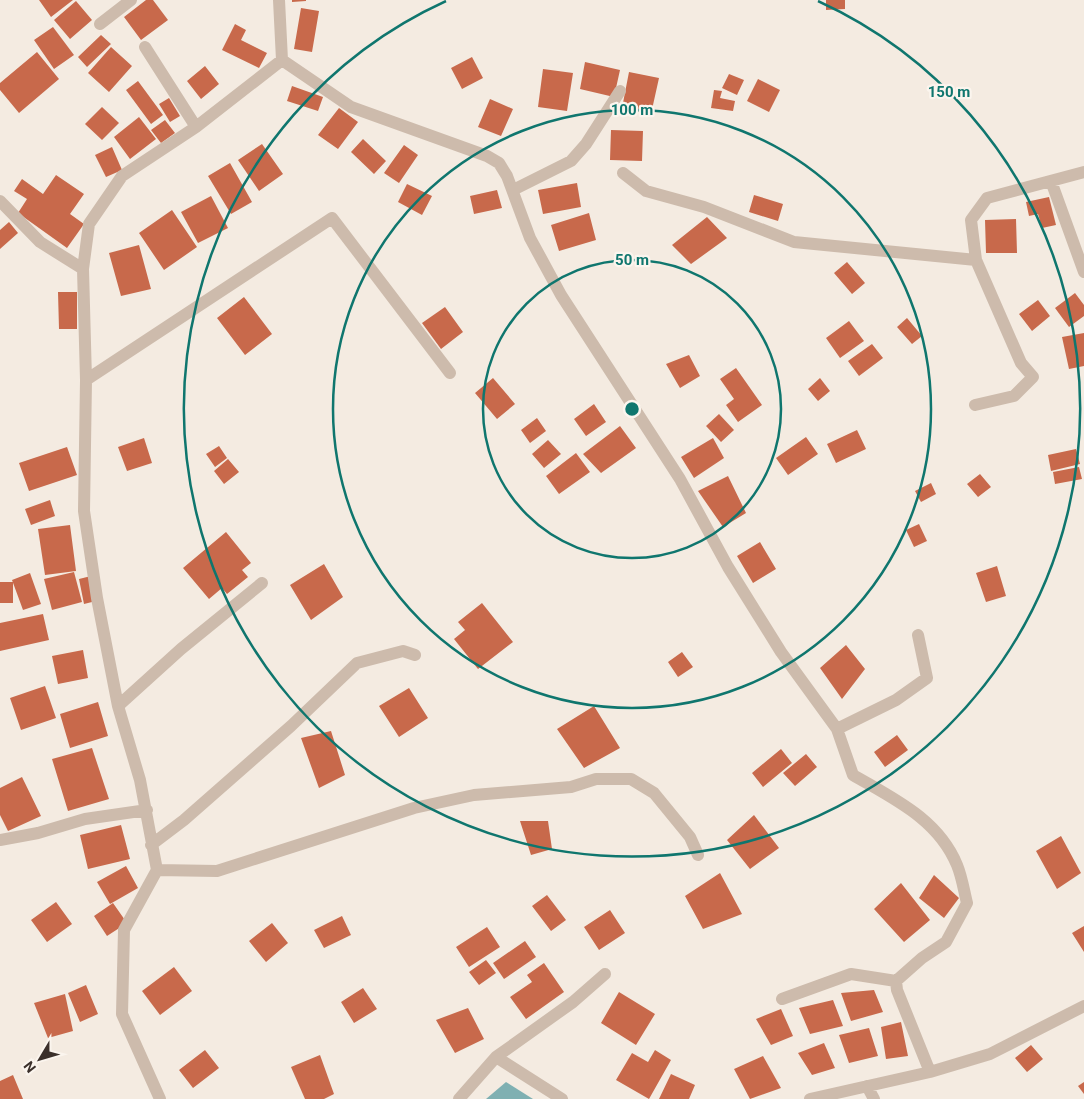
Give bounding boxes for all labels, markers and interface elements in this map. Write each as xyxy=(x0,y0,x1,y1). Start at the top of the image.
text: 150 m xyxy=(928,83,970,101)
text: 100 m xyxy=(611,101,653,119)
text: 50 m xyxy=(615,251,649,269)
centre of rings xyxy=(623,400,641,418)
north arrow xyxy=(15,1034,65,1084)
text: N xyxy=(20,1058,39,1076)

